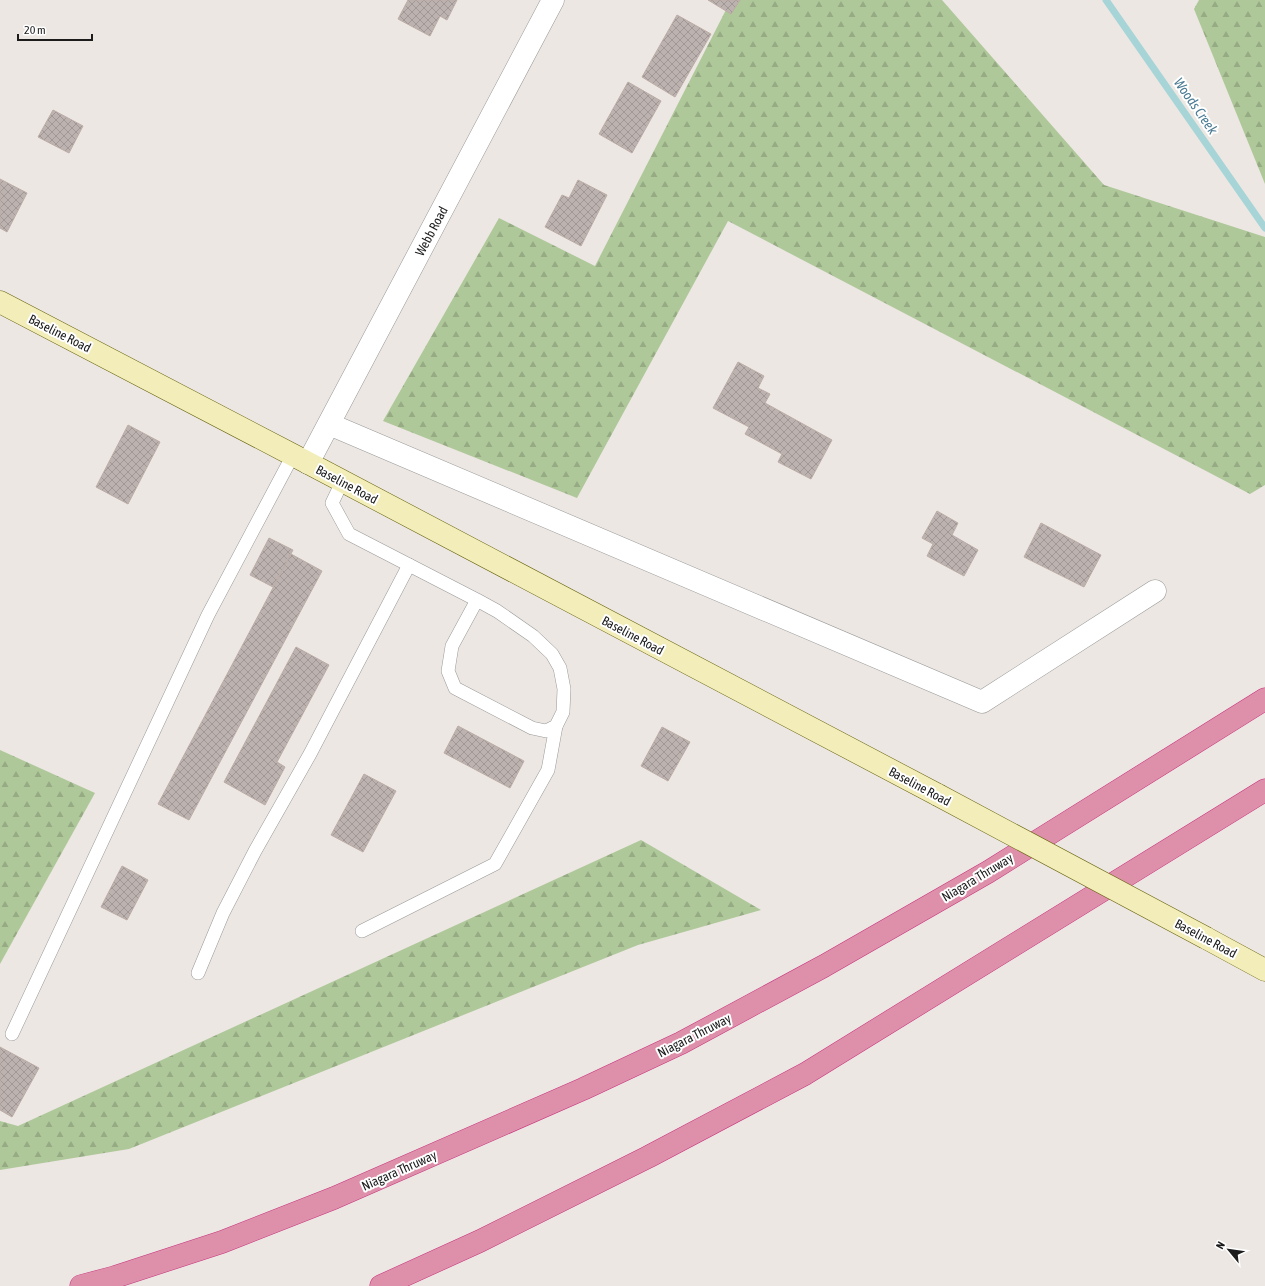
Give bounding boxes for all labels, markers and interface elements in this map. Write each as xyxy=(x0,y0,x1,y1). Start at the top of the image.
scale bar xyxy=(18,16,92,42)
text: 20 m xyxy=(24,23,46,37)
water label: Woods Creek xyxy=(1171,75,1222,138)
street label: Webb Road xyxy=(412,204,451,259)
street label: Baseline Road xyxy=(26,311,93,356)
street label: Baseline Road xyxy=(313,462,380,507)
street label: Baseline Road xyxy=(599,613,666,658)
street label: Baseline Road xyxy=(886,764,953,809)
street label: Niagara Thruway xyxy=(939,850,1016,905)
street label: Baseline Road xyxy=(1172,916,1239,961)
street label: Niagara Thruway xyxy=(655,1010,734,1060)
street label: Niagara Thruway xyxy=(359,1147,440,1194)
north arrow xyxy=(1209,1230,1249,1270)
text: N xyxy=(1213,1239,1227,1251)

